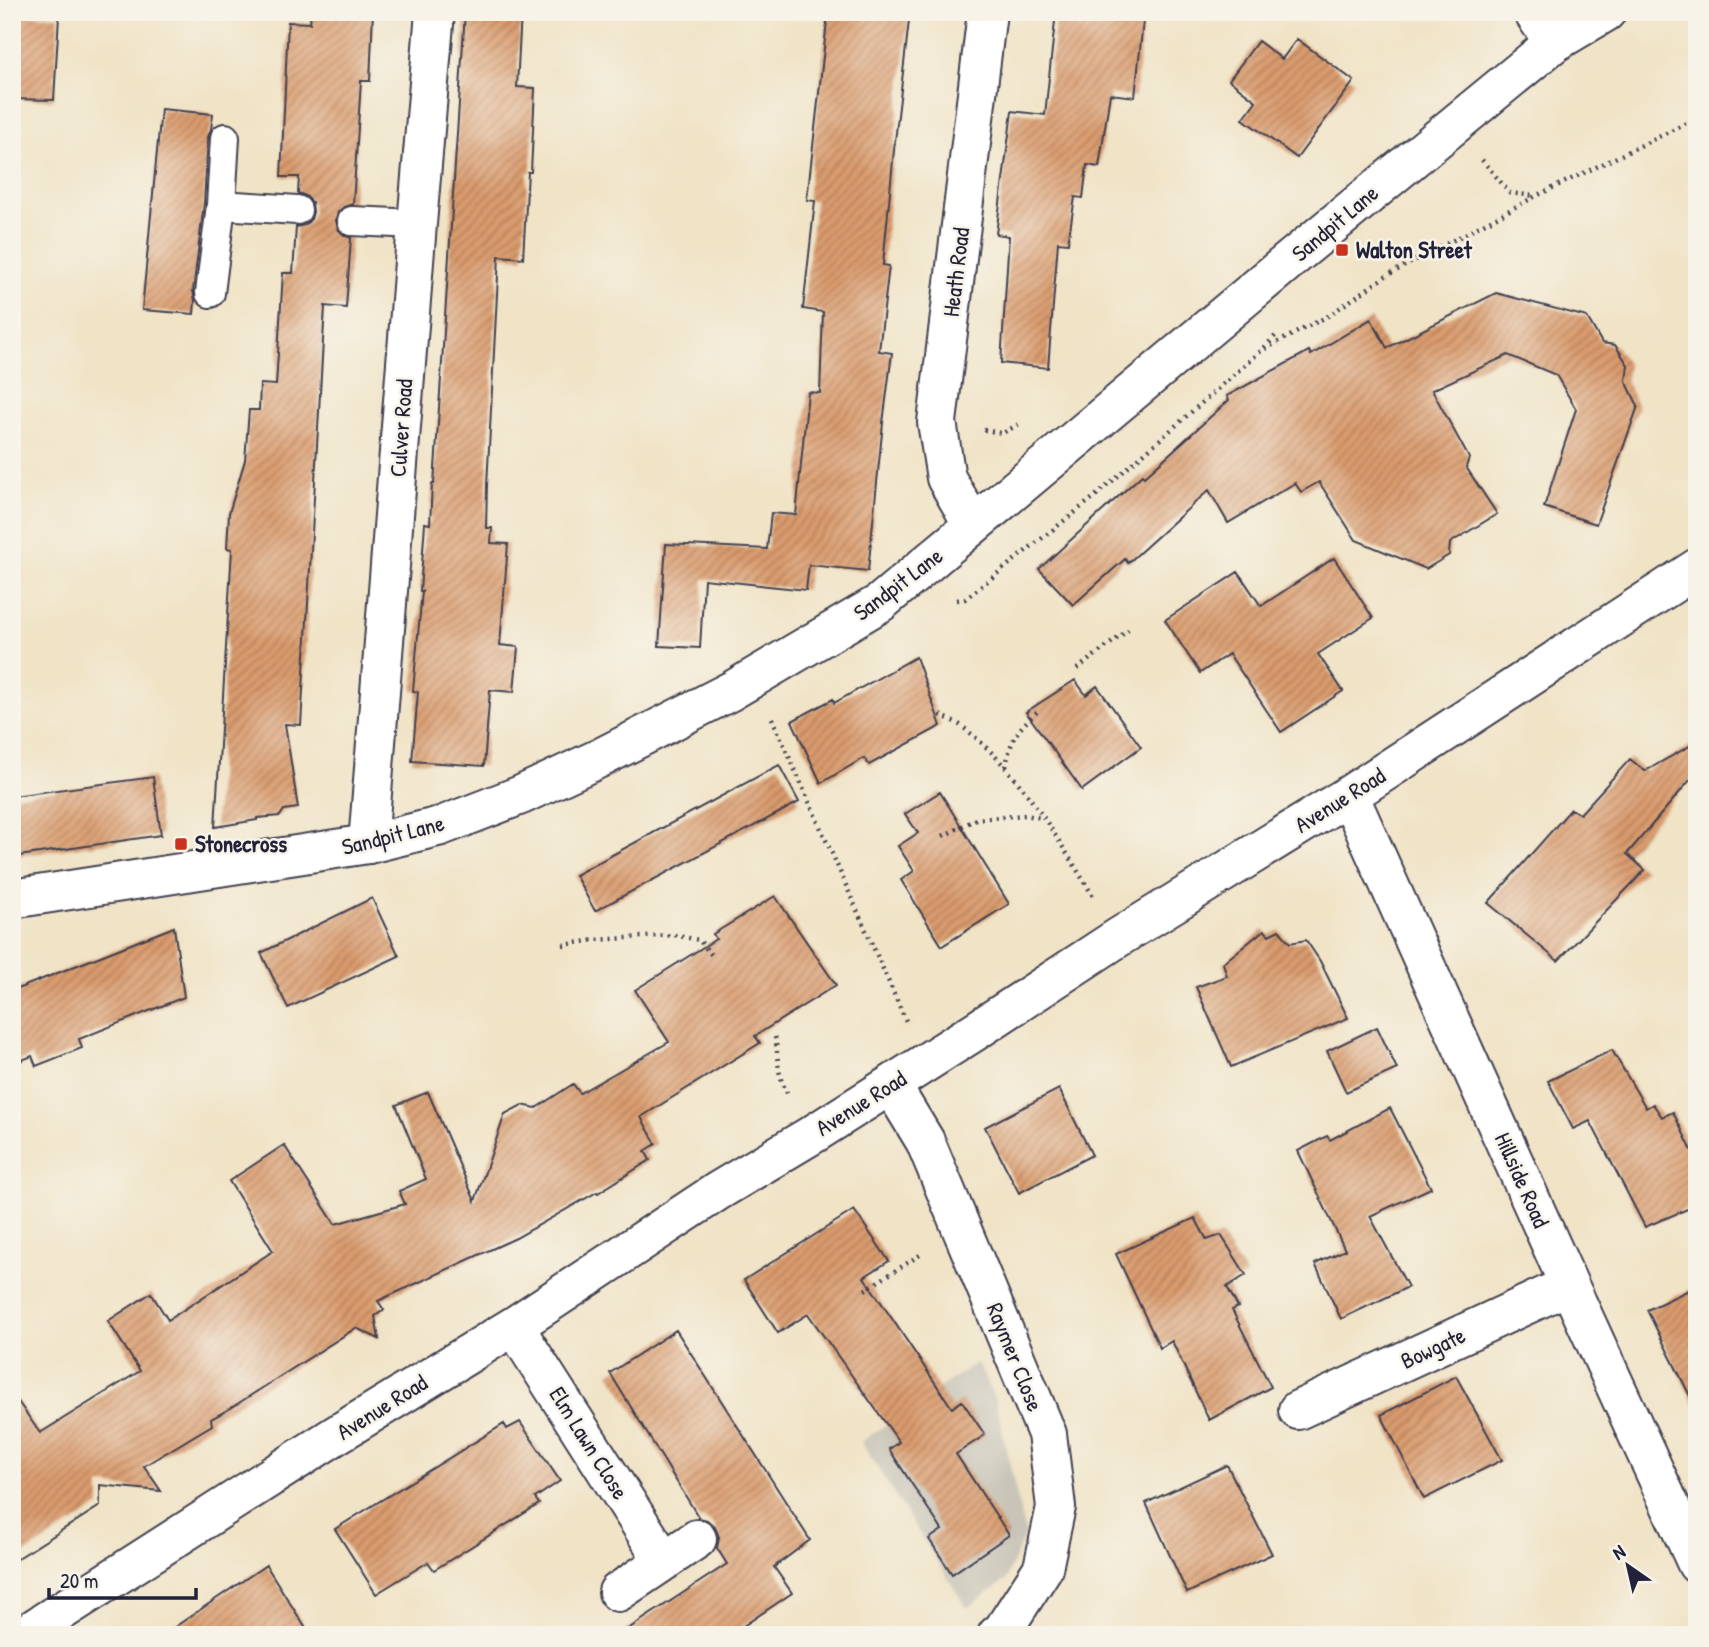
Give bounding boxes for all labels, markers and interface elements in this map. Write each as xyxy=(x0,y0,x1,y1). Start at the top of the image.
street label: Sandpit Lane xyxy=(1285,177,1385,268)
street label: Heath Road xyxy=(935,226,976,318)
place label: Walton Street xyxy=(1356,234,1473,265)
marker: Walton Street xyxy=(1334,242,1350,258)
street label: Culver Road xyxy=(382,378,419,478)
street label: Sandpit Lane xyxy=(847,540,949,627)
street label: Avenue Road xyxy=(1289,760,1391,840)
street label: Sandpit Lane xyxy=(339,807,447,862)
place label: Stonecross xyxy=(195,828,287,859)
marker: Stonecross xyxy=(173,836,189,852)
street label: Avenue Road xyxy=(810,1063,912,1143)
street label: Hillside Road xyxy=(1488,1127,1557,1232)
street label: Raymer Close xyxy=(980,1298,1051,1416)
street label: Bowgate xyxy=(1395,1319,1470,1376)
street label: Avenue Road xyxy=(331,1367,433,1447)
street label: Elm Lawn Close xyxy=(543,1381,636,1505)
north arrow xyxy=(1594,1532,1664,1602)
text: N xyxy=(1607,1538,1630,1566)
scale bar xyxy=(49,1556,196,1600)
text: 20 m xyxy=(60,1566,98,1595)

